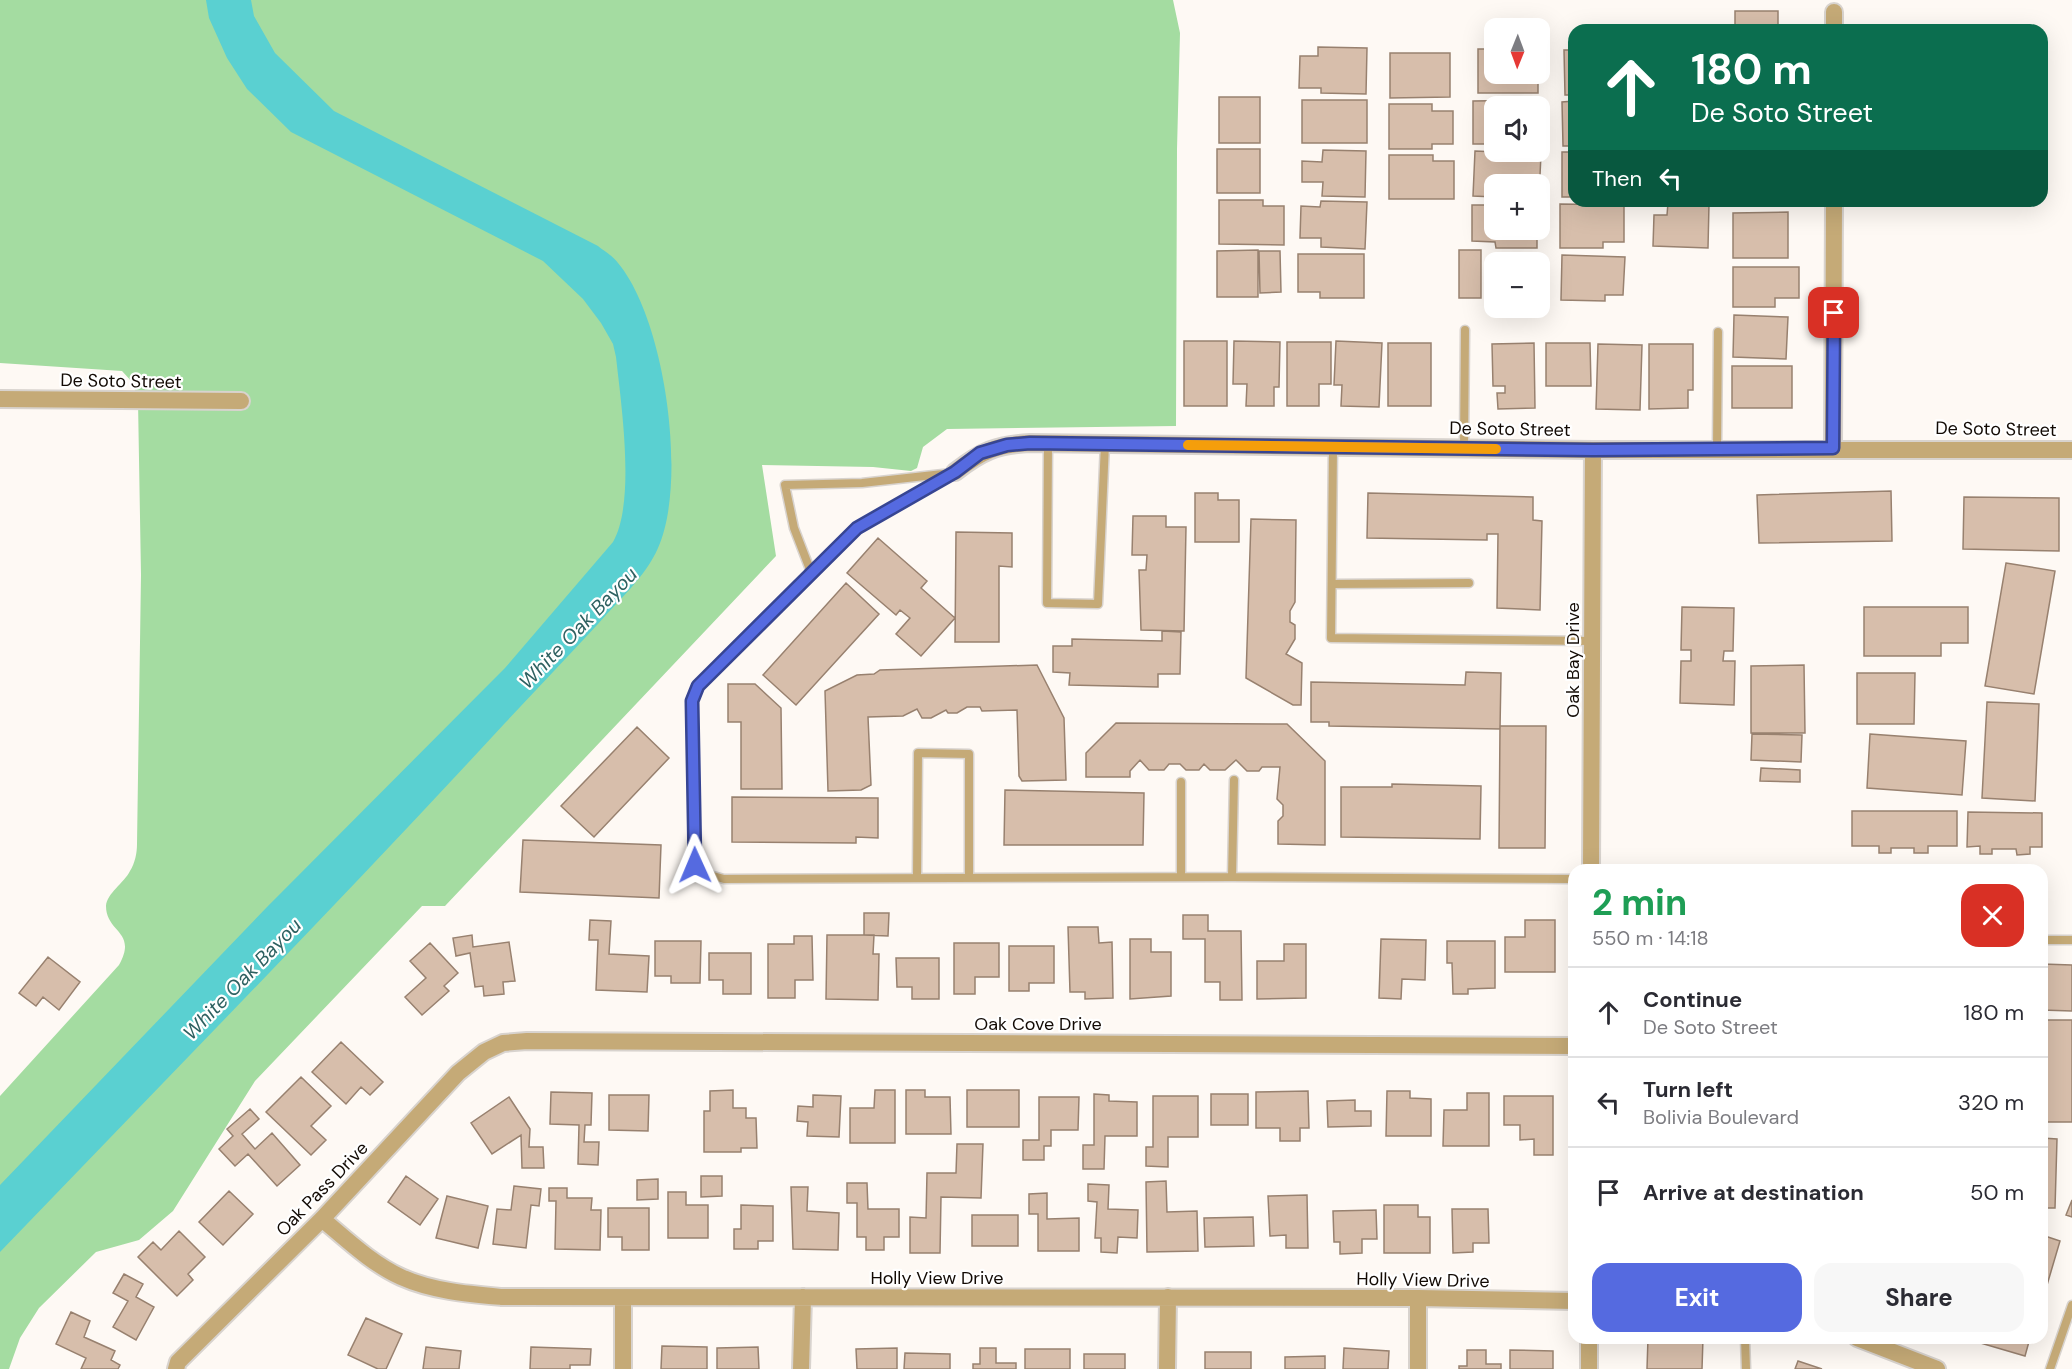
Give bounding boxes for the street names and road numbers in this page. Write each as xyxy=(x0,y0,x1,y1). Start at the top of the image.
street label: De Soto Street xyxy=(60,368,182,394)
street label: De Soto Street xyxy=(1449,416,1571,442)
street label: De Soto Street xyxy=(1935,416,2057,442)
street label: Oak Bay Drive xyxy=(1561,602,1585,718)
street label: Oak Cove Drive xyxy=(974,1012,1102,1036)
street label: Oak Pass Drive xyxy=(271,1136,373,1242)
street label: Holly View Drive xyxy=(870,1266,1004,1290)
street label: Holly View Drive xyxy=(1356,1267,1490,1293)

